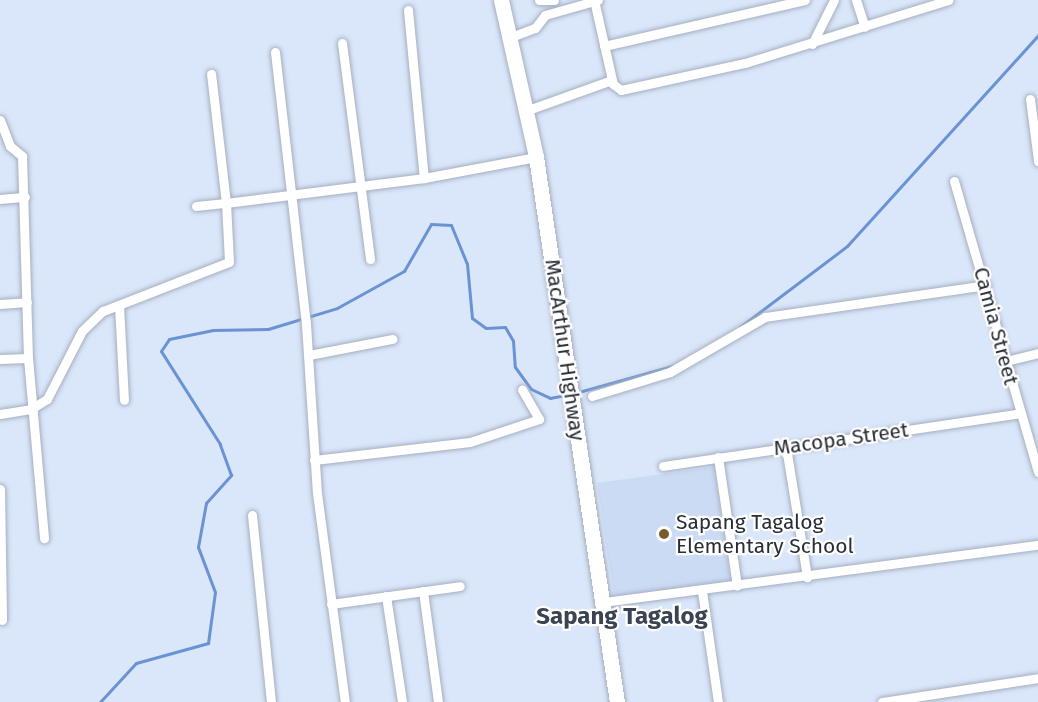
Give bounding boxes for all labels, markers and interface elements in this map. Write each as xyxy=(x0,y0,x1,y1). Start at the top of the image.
street label: MacArthur Highway xyxy=(540,257,590,443)
street label: Camia Street xyxy=(968,264,1024,388)
street label: Macopa Street xyxy=(772,417,910,461)
place label: Sapang Tagalog Elementary School xyxy=(676,509,854,559)
marker: Sapang Tagalog Elementary School xyxy=(657,527,671,541)
district label: Sapang Tagalog xyxy=(536,603,708,631)

